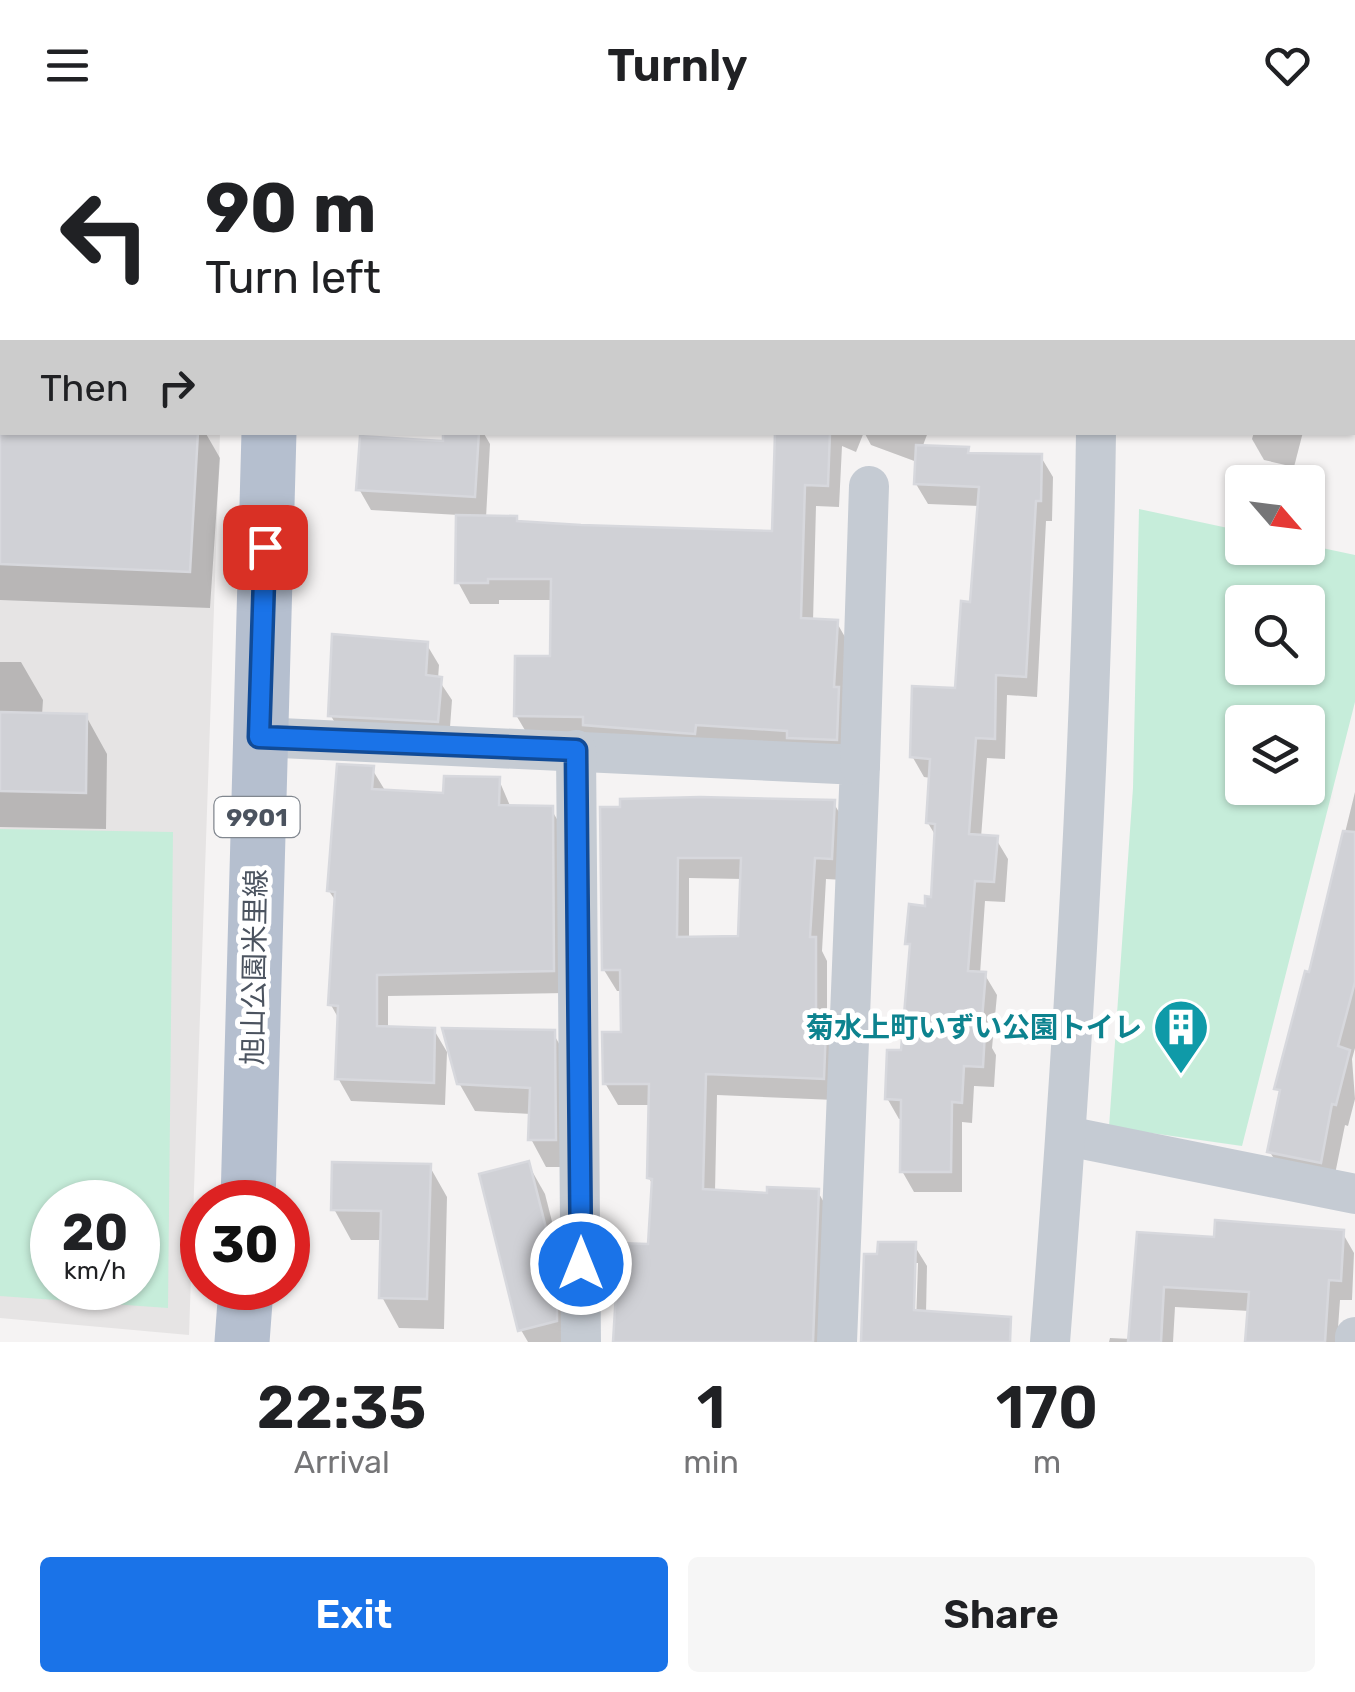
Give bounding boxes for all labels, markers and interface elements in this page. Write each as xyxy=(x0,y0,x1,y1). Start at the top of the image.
icon: menu xyxy=(40,38,95,93)
icon: heart xyxy=(1260,38,1315,93)
text: Turnly xyxy=(607,39,748,92)
text: 90 m xyxy=(205,167,377,250)
icon: left xyxy=(40,170,170,300)
text: Turn left xyxy=(205,251,381,304)
icon: right xyxy=(149,360,204,415)
text: Then xyxy=(40,365,129,411)
north arrow xyxy=(1225,465,1325,565)
map controls xyxy=(1225,465,1325,805)
pin xyxy=(223,505,308,590)
icon: arrive xyxy=(238,520,293,575)
button: search xyxy=(1225,585,1325,685)
button: layers xyxy=(1225,705,1325,805)
road number: 9901 xyxy=(214,797,300,837)
street label: 旭山公園米里線 xyxy=(236,869,273,1065)
building icon: 菊水上町いずい公園トイレ xyxy=(1151,997,1211,1076)
place label: 菊水上町いずい公園トイレ xyxy=(806,1011,1142,1044)
speed limit sign: 30 xyxy=(180,1180,310,1310)
text: 20 xyxy=(62,1203,128,1263)
position arrow xyxy=(529,1212,633,1316)
text: km/h xyxy=(64,1256,126,1285)
text: 22:35 xyxy=(257,1372,426,1443)
text: 1 xyxy=(697,1372,726,1443)
text: 170 xyxy=(996,1372,1098,1443)
text: Arrival xyxy=(294,1443,390,1481)
text: min xyxy=(683,1443,739,1481)
text: m xyxy=(1033,1443,1061,1481)
button: Exit xyxy=(40,1557,668,1672)
button: Share xyxy=(688,1557,1315,1672)

